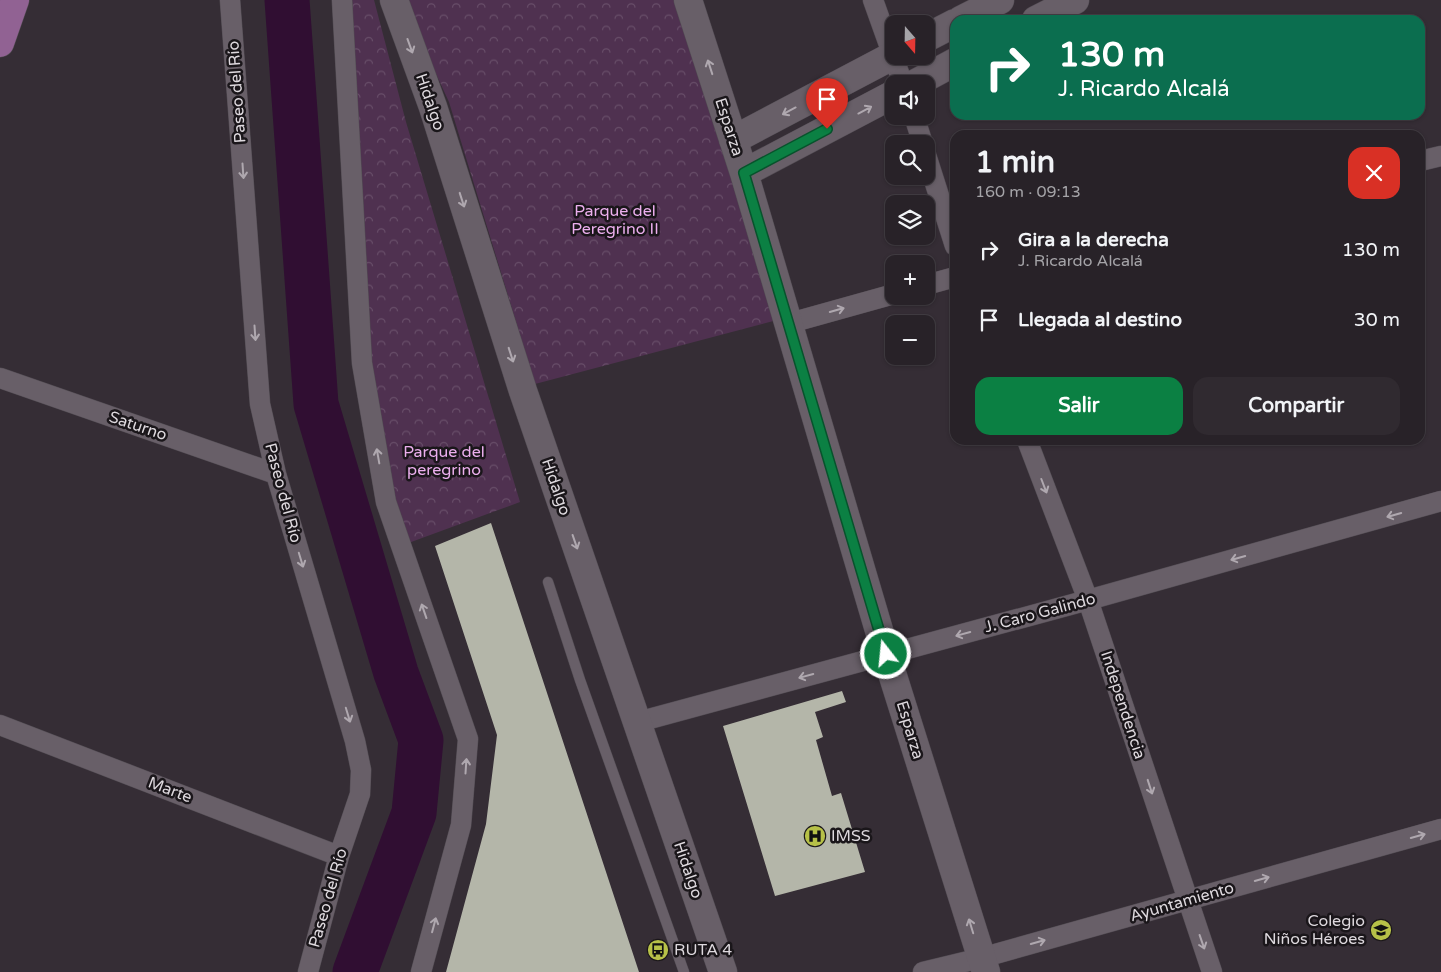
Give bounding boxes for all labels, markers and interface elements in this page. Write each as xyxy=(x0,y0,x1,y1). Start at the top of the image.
north arrow xyxy=(885,15,935,65)
map controls xyxy=(885,15,935,365)
text: 130 m xyxy=(1058,34,1165,76)
icon: right xyxy=(975,35,1040,100)
one-way arrow xyxy=(406,38,415,53)
street label: Paseo del Río xyxy=(223,40,251,144)
one-way arrow xyxy=(704,59,714,75)
street label: Hidalgo xyxy=(411,71,449,133)
button: sound xyxy=(885,75,935,125)
text: J. Ricardo Alcalá xyxy=(1058,76,1230,102)
pin xyxy=(806,78,848,129)
icon: arrive xyxy=(813,85,841,113)
street label: Esparza xyxy=(710,95,748,159)
one-way arrow xyxy=(857,105,872,115)
one-way arrow xyxy=(782,107,797,116)
button: search xyxy=(885,135,935,185)
text: 1 min xyxy=(975,144,1055,181)
button: close xyxy=(1348,147,1400,199)
one-way arrow xyxy=(238,163,248,179)
text: 160 m · 09:13 xyxy=(975,182,1081,202)
one-way arrow xyxy=(458,191,468,207)
button: layers xyxy=(885,195,935,245)
park label: Parque del Peregrino II xyxy=(571,201,659,239)
text: Gira a la derecha xyxy=(1018,229,1169,251)
icon: right xyxy=(975,236,1003,264)
text: 130 m xyxy=(1342,239,1400,261)
text: J. Ricardo Alcalá xyxy=(1018,251,1143,271)
button: + xyxy=(885,255,935,305)
one-way arrow xyxy=(828,304,844,314)
icon: arrive xyxy=(975,306,1003,334)
text: Llegada al destino xyxy=(1018,309,1182,331)
text: 30 m xyxy=(1354,309,1400,331)
button: − xyxy=(885,315,935,365)
one-way arrow xyxy=(250,325,260,341)
one-way arrow xyxy=(507,346,517,362)
button: Salir xyxy=(975,377,1183,435)
button: Compartir xyxy=(1193,377,1400,435)
street label: Saturno xyxy=(106,407,170,445)
street label: Paseo del Río xyxy=(260,441,306,545)
park label: Parque del peregrino xyxy=(403,442,485,480)
one-way arrow xyxy=(373,448,383,464)
street label: Hidalgo xyxy=(537,456,575,518)
one-way arrow xyxy=(1040,477,1049,493)
one-way arrow xyxy=(1386,510,1402,520)
one-way arrow xyxy=(571,533,580,549)
one-way arrow xyxy=(297,551,307,567)
one-way arrow xyxy=(1230,554,1246,564)
street label: J. Caro Galindo xyxy=(982,589,1098,637)
one-way arrow xyxy=(419,604,428,619)
position arrow xyxy=(859,627,911,679)
one-way arrow xyxy=(955,629,971,639)
street label: Independencia xyxy=(1096,648,1150,762)
one-way arrow xyxy=(798,672,814,681)
street label: Esparza xyxy=(892,698,928,762)
one-way arrow xyxy=(343,707,353,723)
one-way arrow xyxy=(461,759,470,775)
street label: Marte xyxy=(145,772,195,808)
one-way arrow xyxy=(1146,779,1155,795)
hospital icon: IMSS xyxy=(803,824,827,848)
place label: IMSS xyxy=(831,826,871,846)
one-way arrow xyxy=(1410,830,1426,840)
street label: Hidalgo xyxy=(669,839,707,901)
street label: Paseo del Río xyxy=(304,846,352,950)
one-way arrow xyxy=(1253,874,1269,884)
street label: Ayuntamiento xyxy=(1128,878,1236,926)
place label: Colegio Niños Héroes xyxy=(1264,911,1365,949)
one-way arrow xyxy=(430,917,439,933)
one-way arrow xyxy=(965,918,975,934)
school or university icon: Colegio Niños Héroes xyxy=(1369,918,1393,942)
one-way arrow xyxy=(1197,933,1207,949)
one-way arrow xyxy=(1030,937,1046,947)
bus stop icon: RUTA 4 xyxy=(646,938,670,962)
place label: RUTA 4 xyxy=(674,940,732,960)

